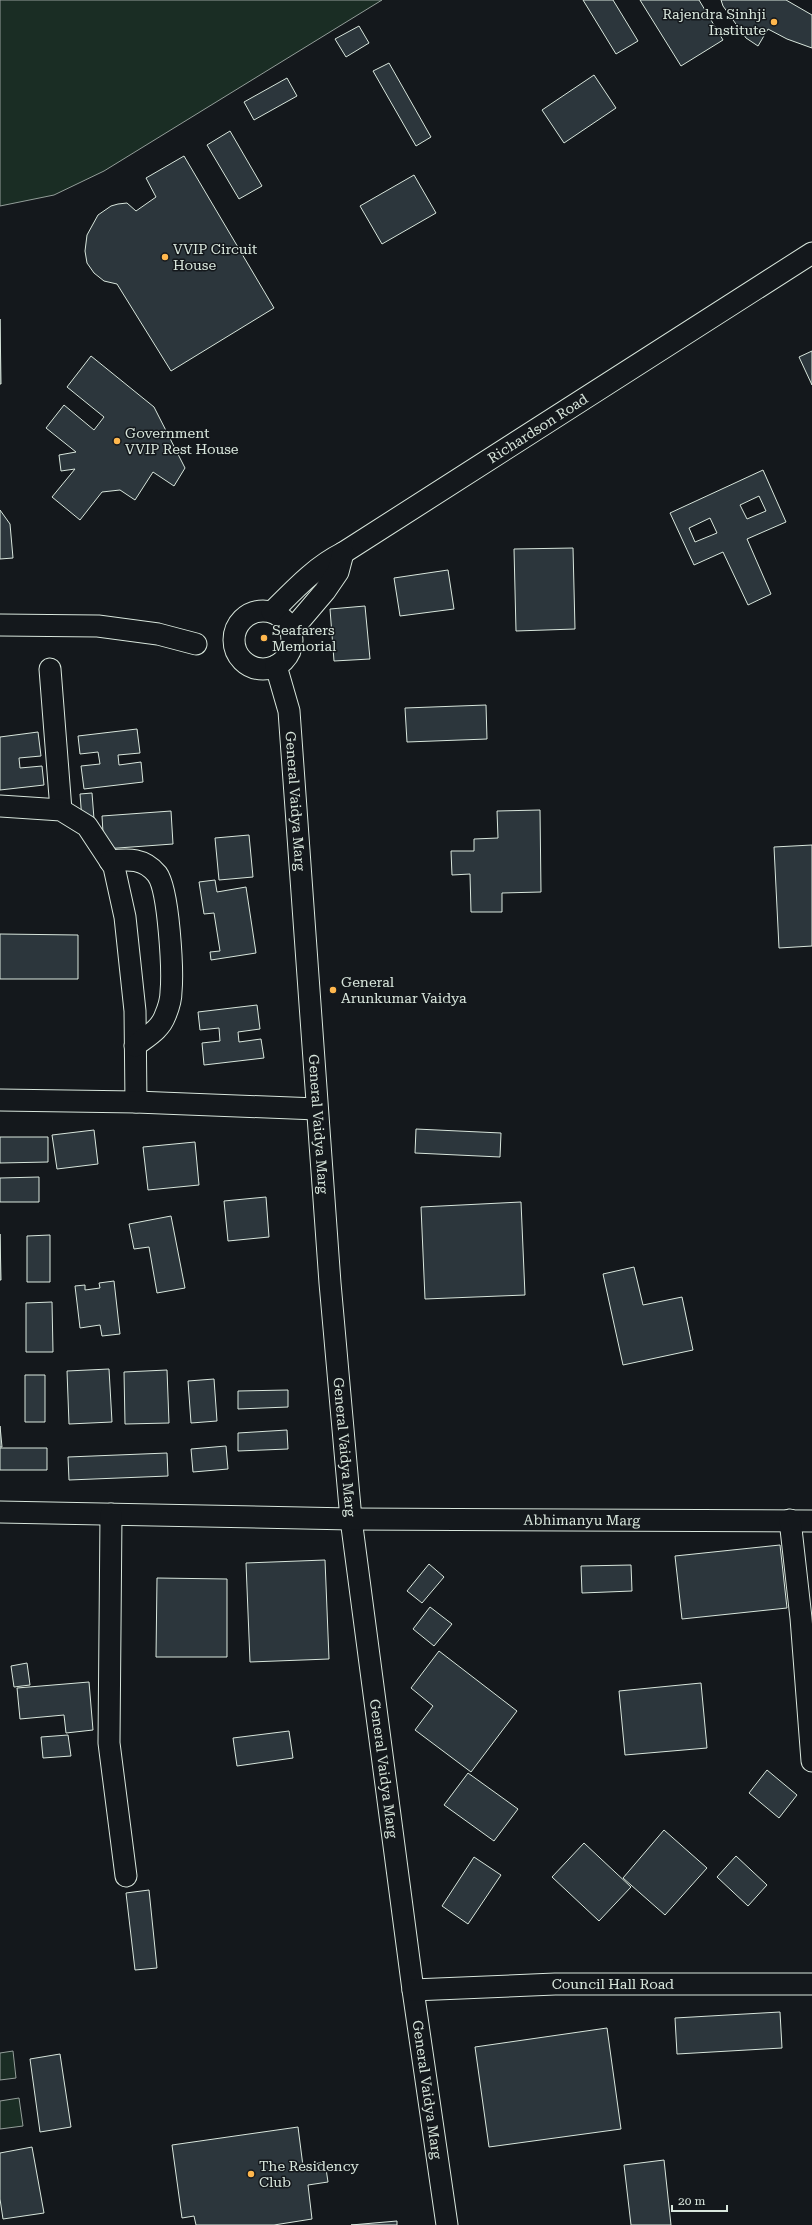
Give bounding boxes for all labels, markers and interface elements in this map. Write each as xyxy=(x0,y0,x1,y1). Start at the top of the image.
place label: Rajendra Sinhji Institute xyxy=(663,6,767,38)
marker: Rajendra Sinhji Institute xyxy=(769,17,779,27)
place label: VVIP Circuit House xyxy=(173,241,257,273)
marker: VVIP Circuit House xyxy=(160,252,170,262)
street label: Richardson Road xyxy=(485,391,591,466)
place label: Government VVIP Rest House xyxy=(125,425,239,457)
marker: Government VVIP Rest House xyxy=(112,436,122,446)
place label: Seafarers Memorial xyxy=(272,622,337,654)
marker: Seafarers Memorial xyxy=(259,633,269,643)
street label: General Vaidya Marg xyxy=(282,731,308,871)
place label: General Arunkumar Vaidya xyxy=(341,974,467,1006)
marker: General Arunkumar Vaidya xyxy=(328,985,338,995)
street label: General Vaidya Marg xyxy=(306,1054,332,1195)
street label: General Vaidya Marg xyxy=(330,1377,359,1518)
street label: Abhimanyu Marg xyxy=(523,1512,640,1528)
street label: General Vaidya Marg xyxy=(367,1698,401,1839)
street label: Council Hall Road xyxy=(552,1976,674,1992)
street label: General Vaidya Marg xyxy=(409,2019,445,2160)
place label: The Residency Club xyxy=(259,2158,360,2190)
marker: The Residency Club xyxy=(246,2169,256,2179)
scale bar xyxy=(672,2187,727,2213)
text: 20 m xyxy=(678,2194,705,2208)

